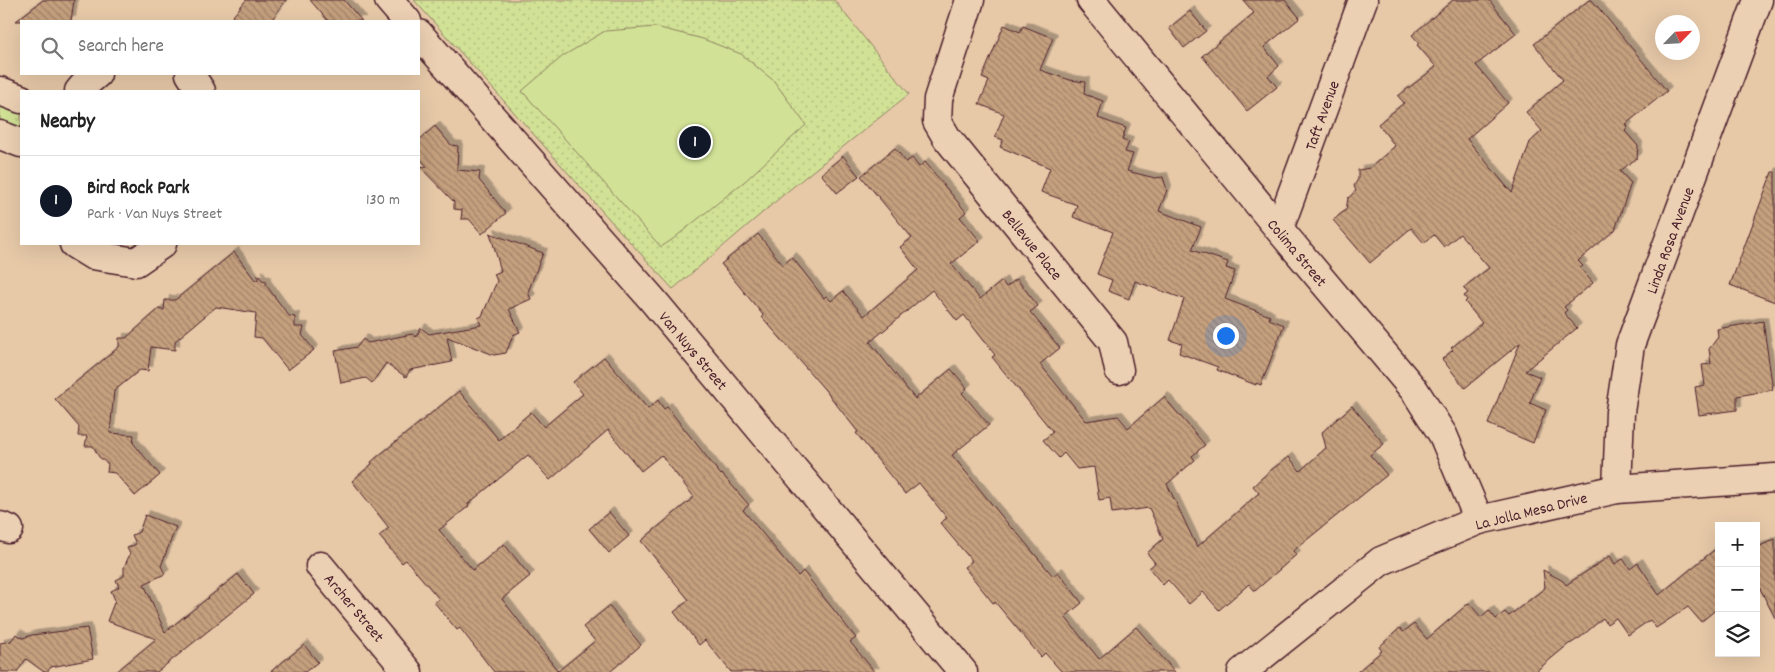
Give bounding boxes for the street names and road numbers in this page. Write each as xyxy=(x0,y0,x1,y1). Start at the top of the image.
street label: Taft Avenue xyxy=(1300,78,1347,154)
street label: Linda Rosa Avenue xyxy=(1641,184,1701,297)
street label: Bellevue Place xyxy=(995,205,1067,286)
street label: Colima Street xyxy=(1261,214,1332,293)
street label: Van Nuys Street xyxy=(652,307,732,396)
street label: La Jolla Mesa Drive xyxy=(1473,487,1590,537)
street label: Archer Street xyxy=(317,569,389,648)

